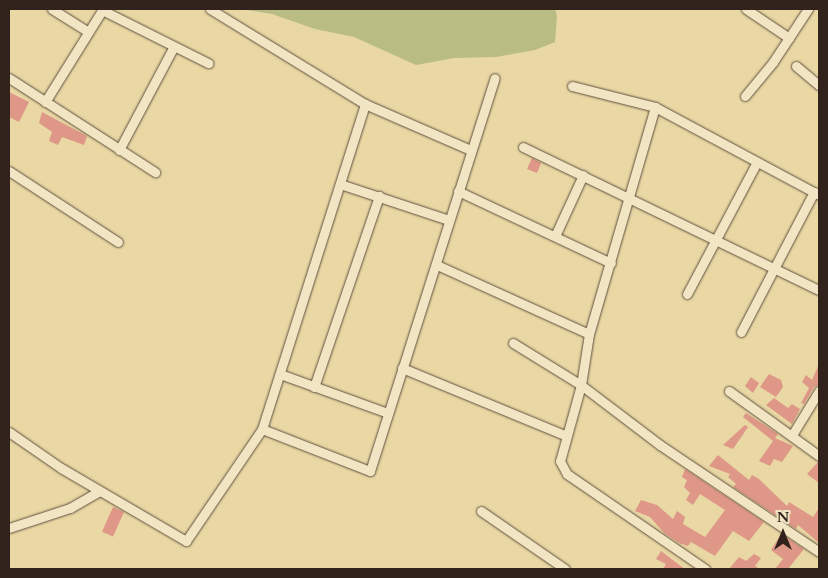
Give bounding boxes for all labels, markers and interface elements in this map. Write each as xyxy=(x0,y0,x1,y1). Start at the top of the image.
north arrow xyxy=(758,508,808,558)
text: N xyxy=(777,508,789,527)

